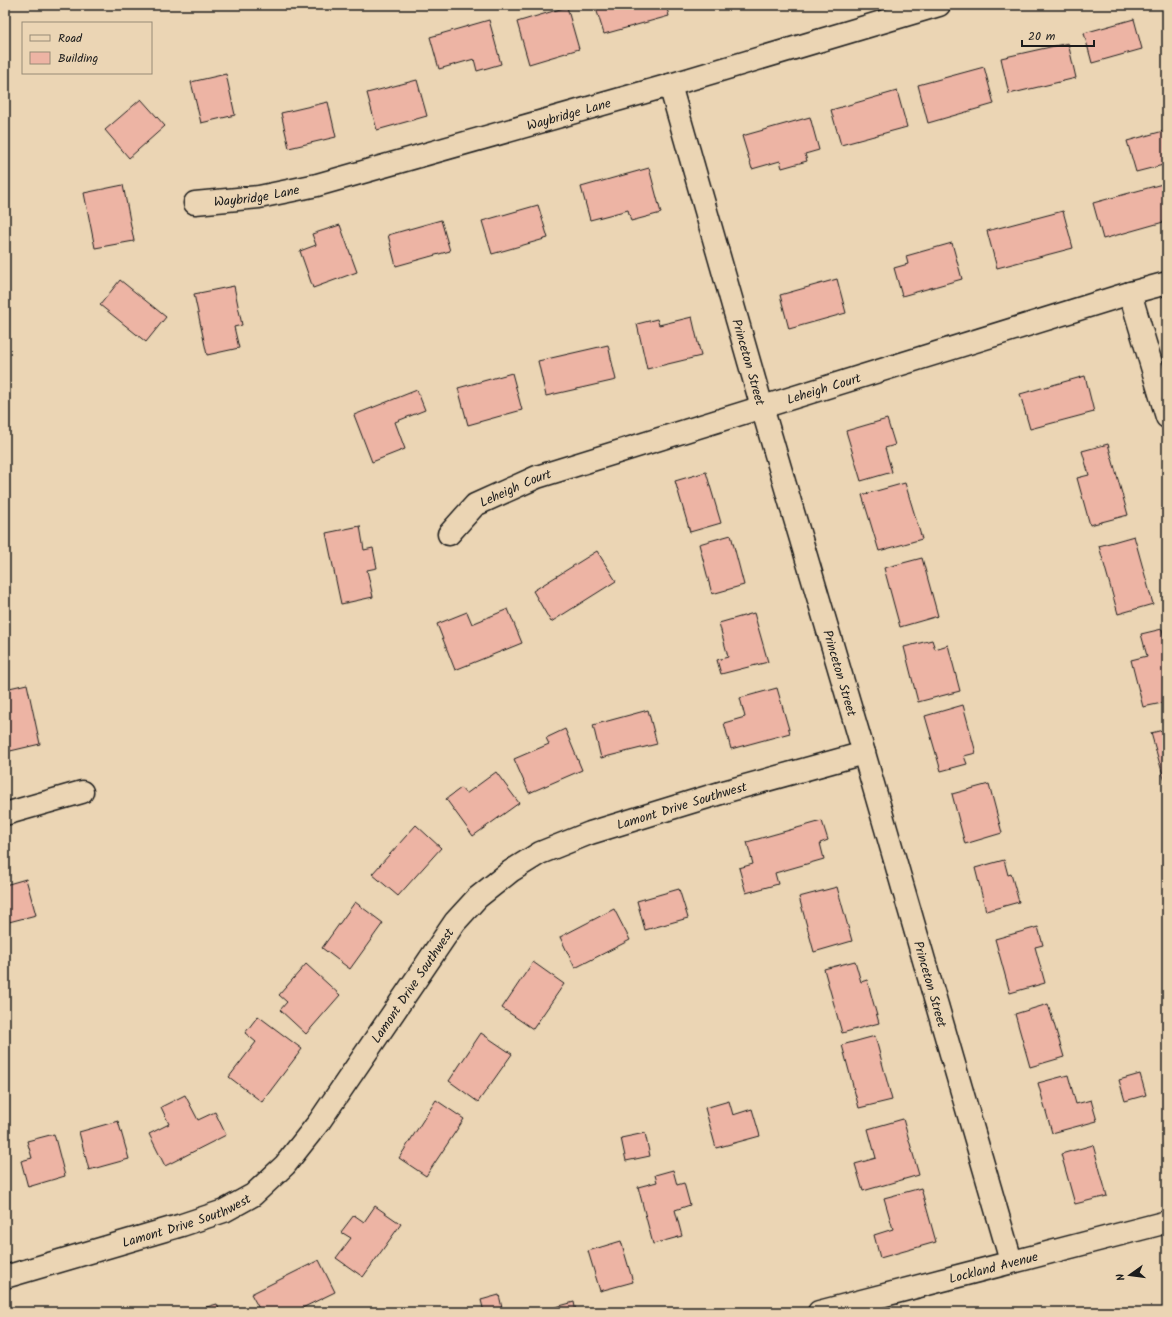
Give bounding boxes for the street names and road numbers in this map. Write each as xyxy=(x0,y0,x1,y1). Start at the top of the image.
street label: Waybridge Lane xyxy=(525,93,614,137)
street label: Waybridge Lane xyxy=(213,180,302,213)
street label: Princeton Street xyxy=(725,317,770,409)
street label: Leheigh Court xyxy=(784,368,865,411)
street label: Leheigh Court xyxy=(477,464,555,514)
street label: Princeton Street xyxy=(816,628,862,720)
street label: Lamont Drive Southwest xyxy=(614,777,750,836)
street label: Lamont Drive Southwest xyxy=(367,923,461,1048)
street label: Princeton Street xyxy=(907,939,952,1031)
street label: Lamont Drive Southwest xyxy=(120,1189,256,1254)
street label: Lockland Avenue xyxy=(947,1247,1041,1290)

